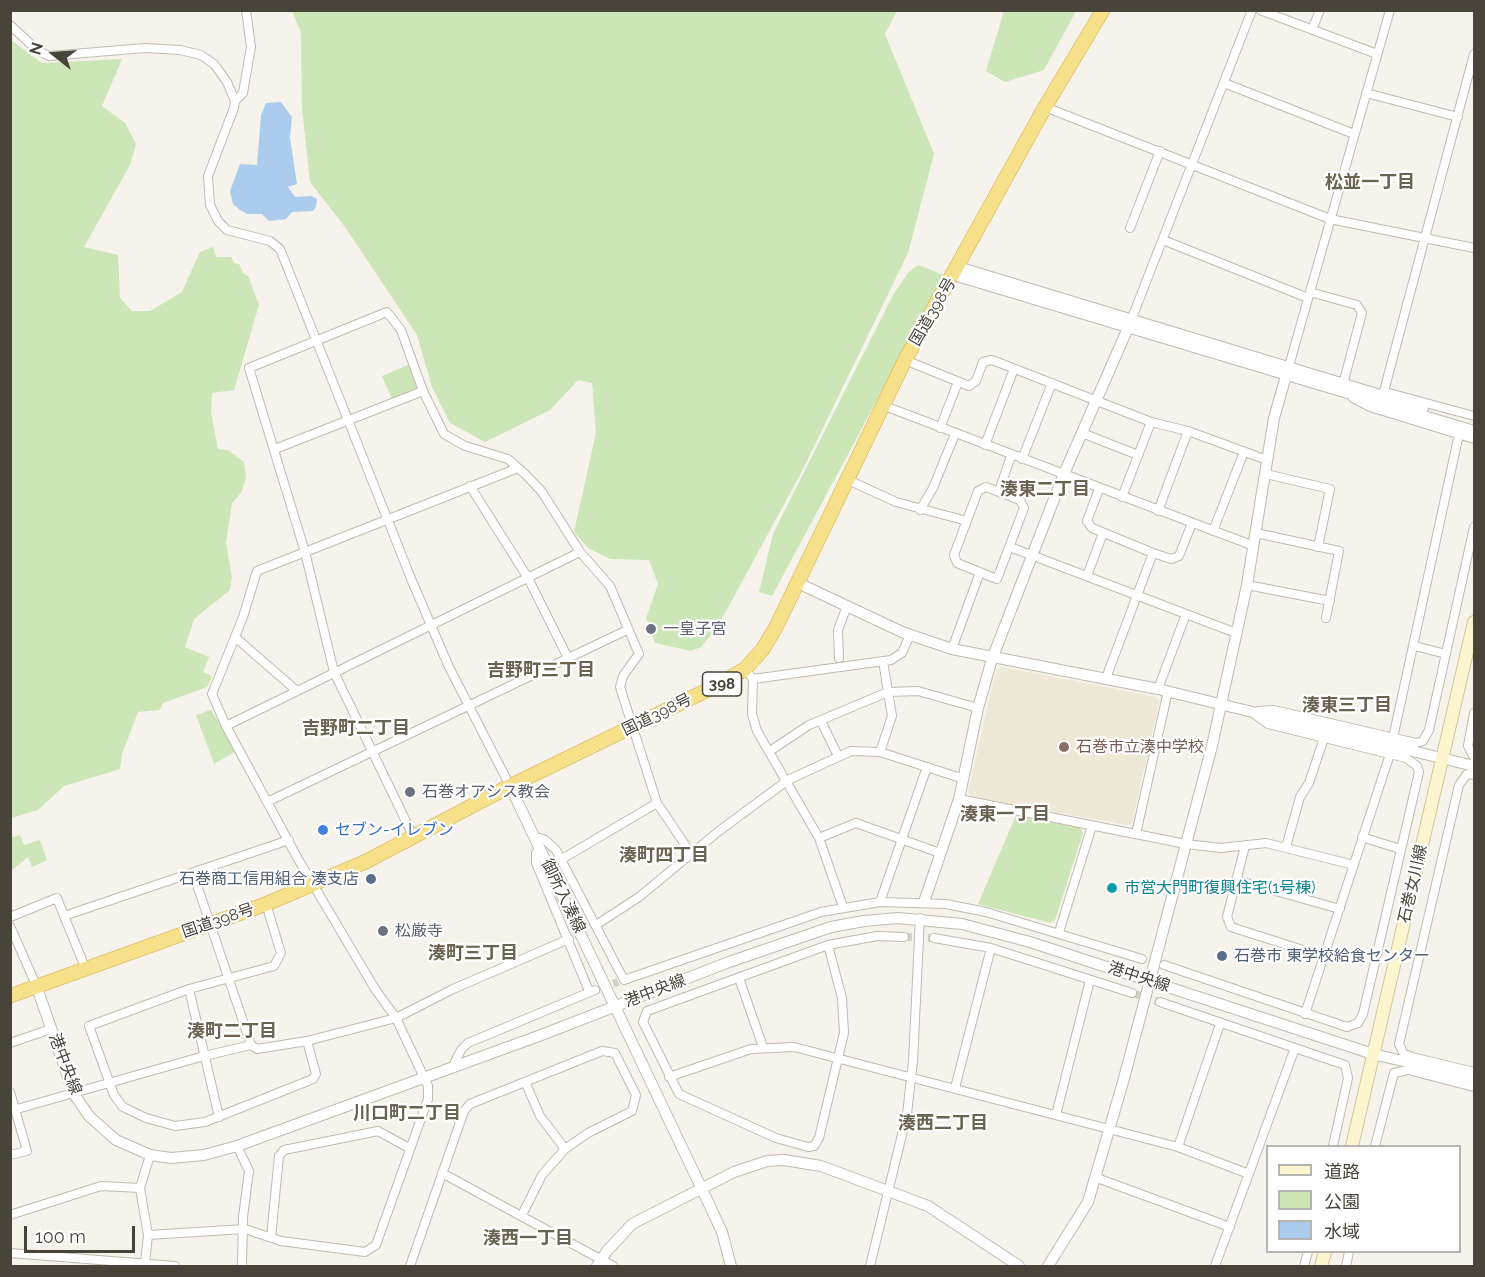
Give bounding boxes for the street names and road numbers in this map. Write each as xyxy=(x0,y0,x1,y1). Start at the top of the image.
street label: 国道398号 xyxy=(906,275,960,349)
road number: 398 xyxy=(702,672,742,696)
street label: 国道398号 xyxy=(619,690,695,740)
street label: 石巻女川線 xyxy=(1395,843,1431,925)
street label: 御所入湊線 xyxy=(537,856,589,936)
street label: 国道398号 xyxy=(179,900,257,942)
street label: 港中央線 xyxy=(1106,958,1172,996)
street label: 港中央線 xyxy=(622,971,688,1011)
street label: 港中央線 xyxy=(45,1031,85,1097)

